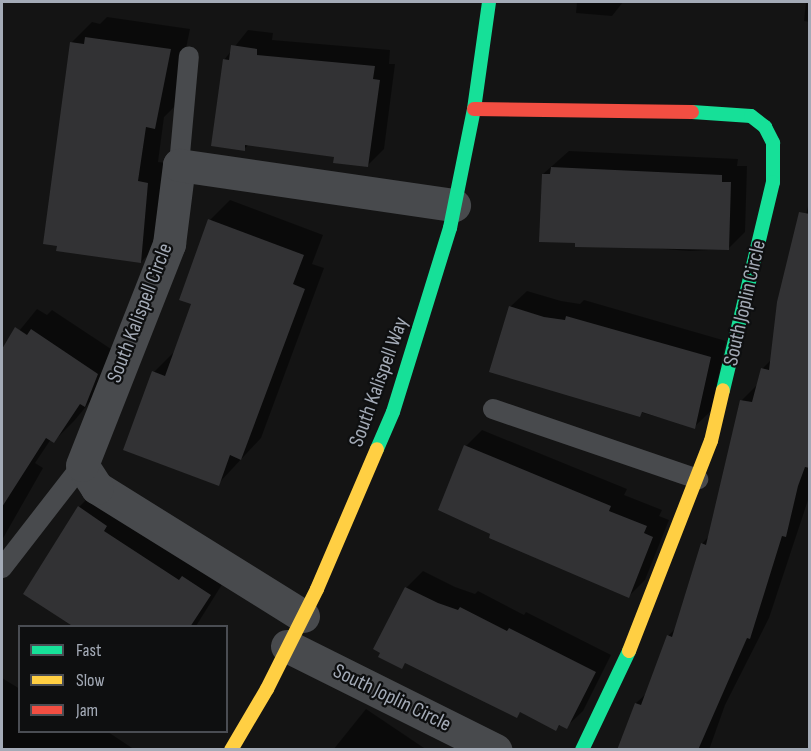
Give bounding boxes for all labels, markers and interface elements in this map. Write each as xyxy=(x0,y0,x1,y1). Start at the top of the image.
street label: South Joplin Circle xyxy=(718,238,772,368)
street label: South Kalispell Circle xyxy=(102,240,178,386)
street label: South Kalispell Way xyxy=(344,314,414,450)
legend xyxy=(18,625,228,733)
text: Fast xyxy=(76,640,101,661)
street label: South Joplin Circle xyxy=(329,659,455,737)
text: Slow xyxy=(76,670,105,691)
text: Jam xyxy=(76,700,98,721)

